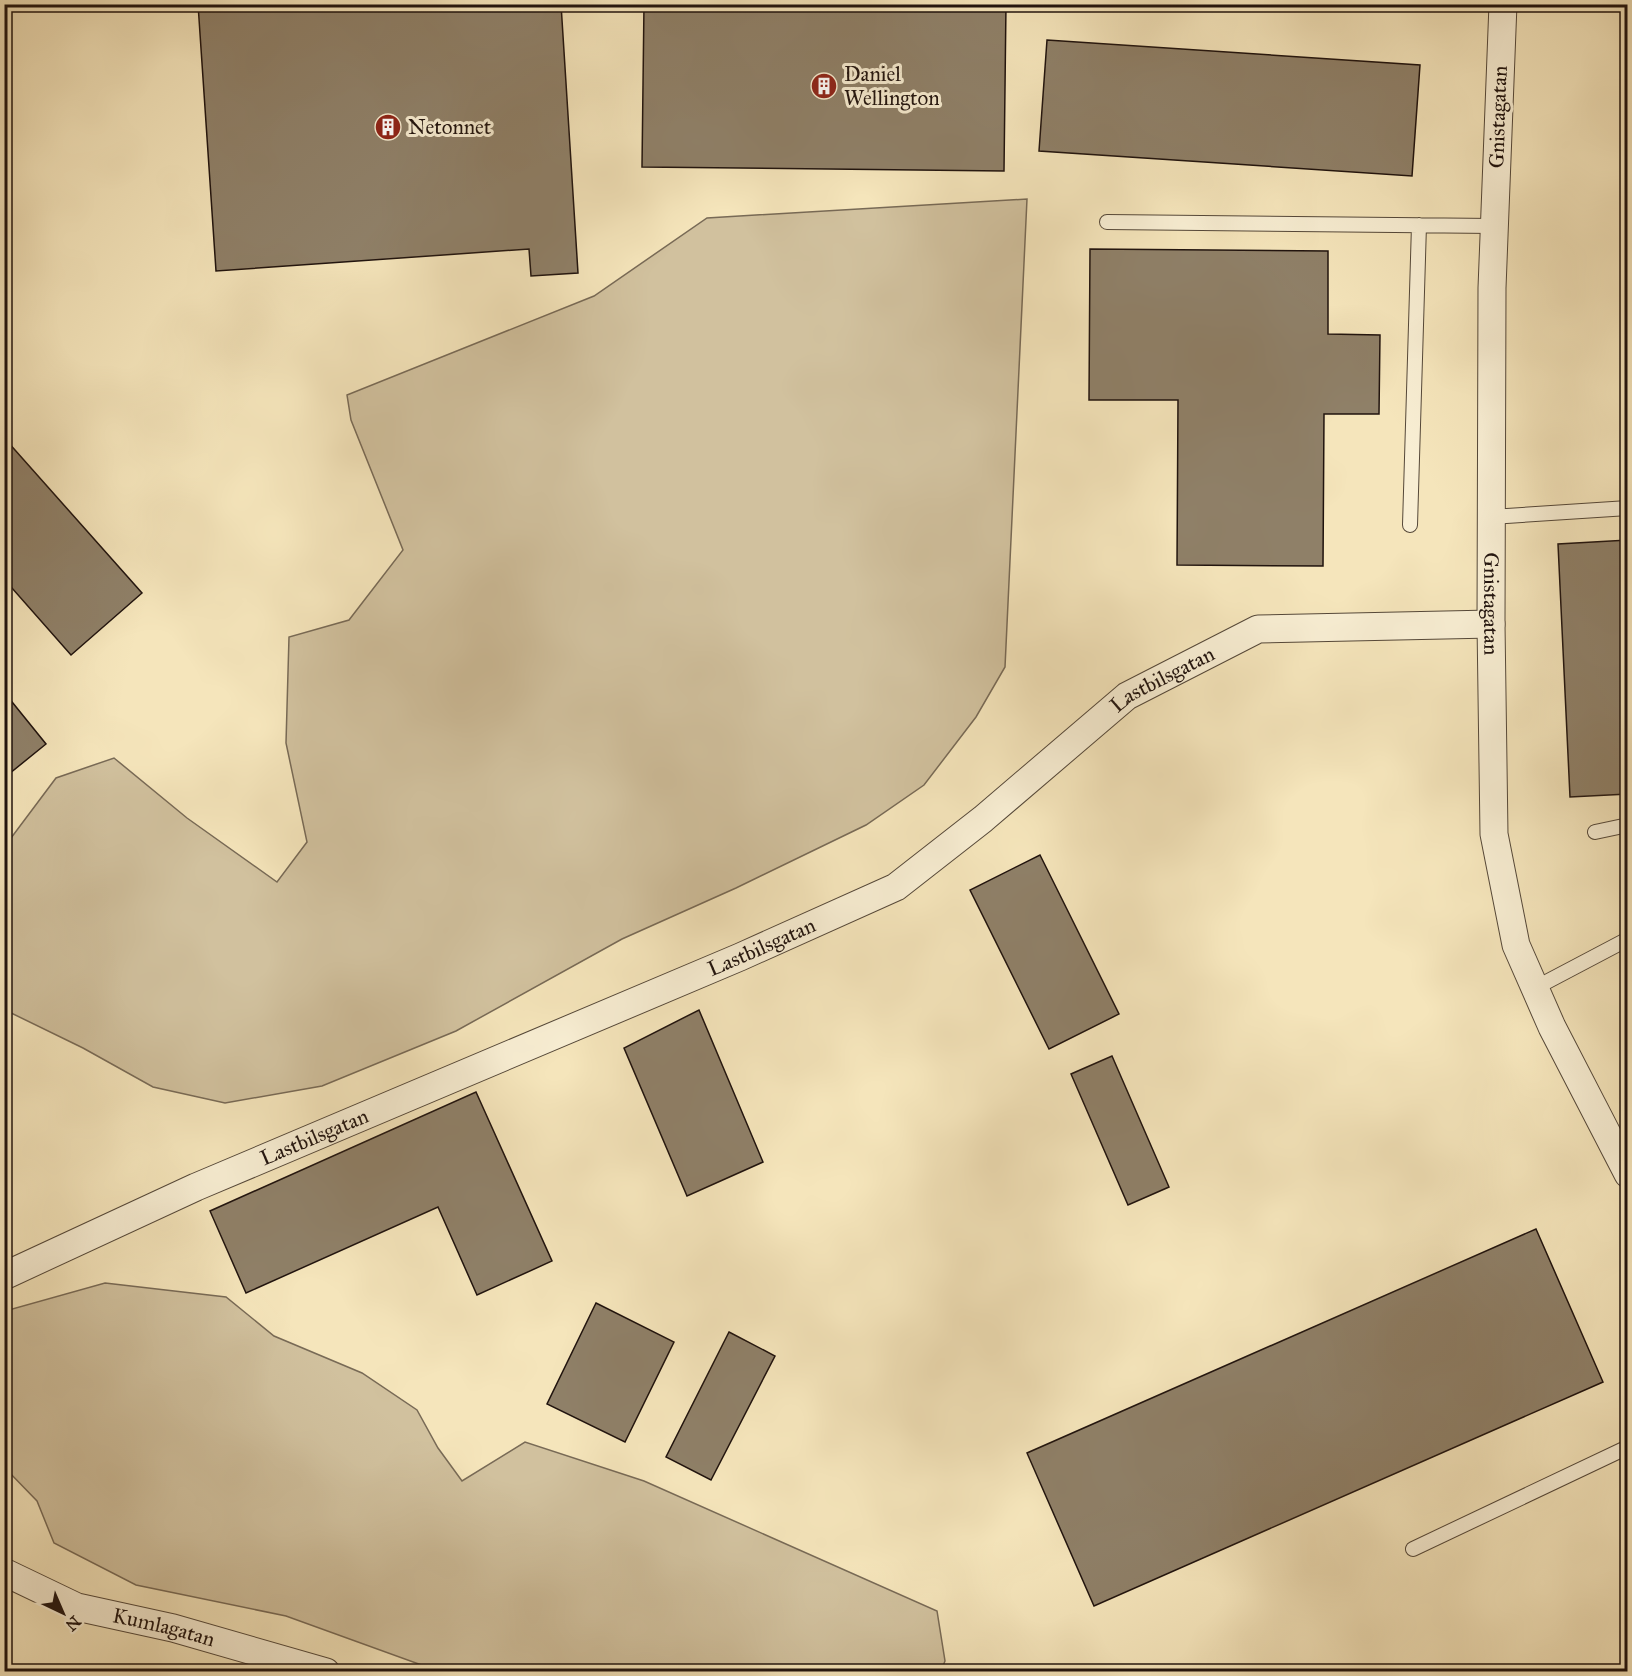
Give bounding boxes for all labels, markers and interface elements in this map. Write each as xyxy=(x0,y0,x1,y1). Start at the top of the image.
place label: Daniel Wellington xyxy=(844,61,940,111)
street label: Gnistagatan xyxy=(1483,65,1513,169)
building icon: Daniel Wellington xyxy=(809,71,839,101)
building icon: Netonnet xyxy=(373,112,403,142)
place label: Netonnet xyxy=(408,114,492,140)
street label: Gnistagatan xyxy=(1478,552,1504,655)
street label: Lastbilsgatan xyxy=(1104,640,1219,718)
street label: Lastbilsgatan xyxy=(704,912,820,982)
street label: Lastbilsgatan xyxy=(256,1103,372,1171)
north arrow xyxy=(33,1583,93,1643)
street label: Kumlagatan xyxy=(110,1602,218,1652)
text: N xyxy=(61,1612,85,1635)

